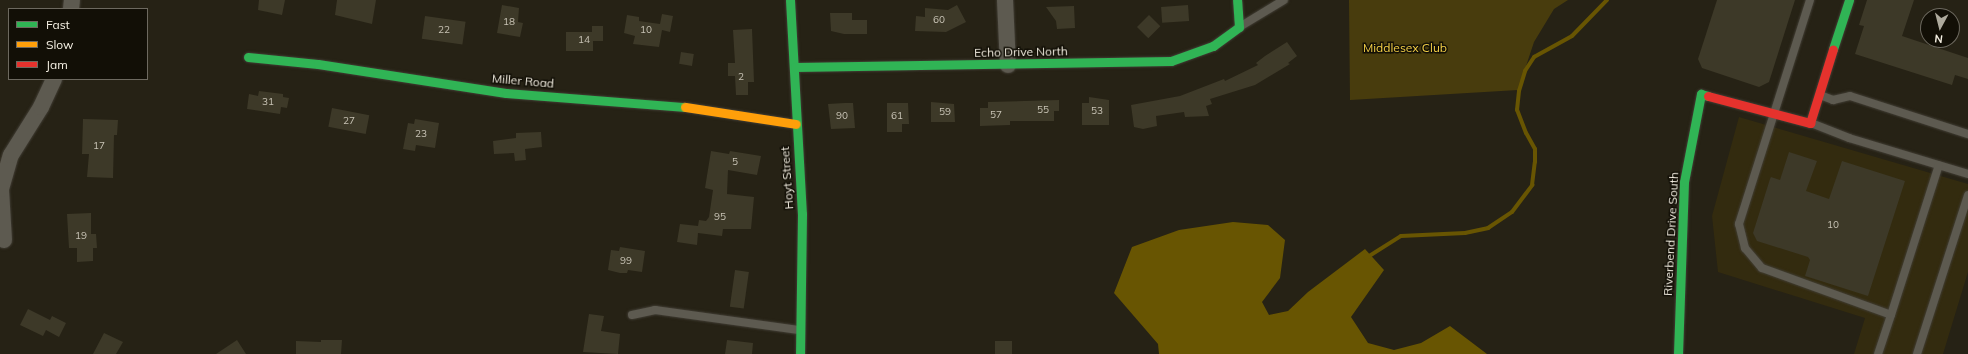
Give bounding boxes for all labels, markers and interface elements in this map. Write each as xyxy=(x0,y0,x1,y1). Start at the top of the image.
legend xyxy=(8,8,148,80)
north arrow xyxy=(1920,8,1960,48)
house number: 60 xyxy=(933,14,945,26)
house number: 18 xyxy=(503,16,515,28)
text: Fast xyxy=(46,17,70,32)
house number: 22 xyxy=(438,24,450,36)
house number: 10 xyxy=(640,24,652,36)
text: N xyxy=(1934,31,1944,46)
house number: 14 xyxy=(578,34,590,46)
text: Slow xyxy=(46,37,74,52)
park label: Middlesex Club xyxy=(1363,41,1447,55)
street label: Echo Drive North xyxy=(974,44,1068,60)
text: Jam xyxy=(46,57,68,72)
street label: Miller Road xyxy=(491,71,555,91)
house number: 2 xyxy=(738,71,744,83)
house number: 31 xyxy=(262,96,274,108)
house number: 55 xyxy=(1037,104,1049,116)
house number: 53 xyxy=(1091,105,1103,117)
house number: 59 xyxy=(939,106,951,118)
house number: 57 xyxy=(990,109,1002,121)
house number: 90 xyxy=(836,110,848,122)
house number: 61 xyxy=(891,110,903,122)
house number: 27 xyxy=(343,115,355,127)
house number: 23 xyxy=(415,128,427,140)
house number: 17 xyxy=(93,140,105,152)
street label: Hoyt Street xyxy=(778,146,796,210)
house number: 5 xyxy=(732,156,738,168)
street label: Riverbend Drive South xyxy=(1661,172,1681,296)
house number: 95 xyxy=(714,211,726,223)
house number: 10 xyxy=(1827,219,1839,231)
house number: 19 xyxy=(75,230,87,242)
house number: 99 xyxy=(620,255,632,267)

